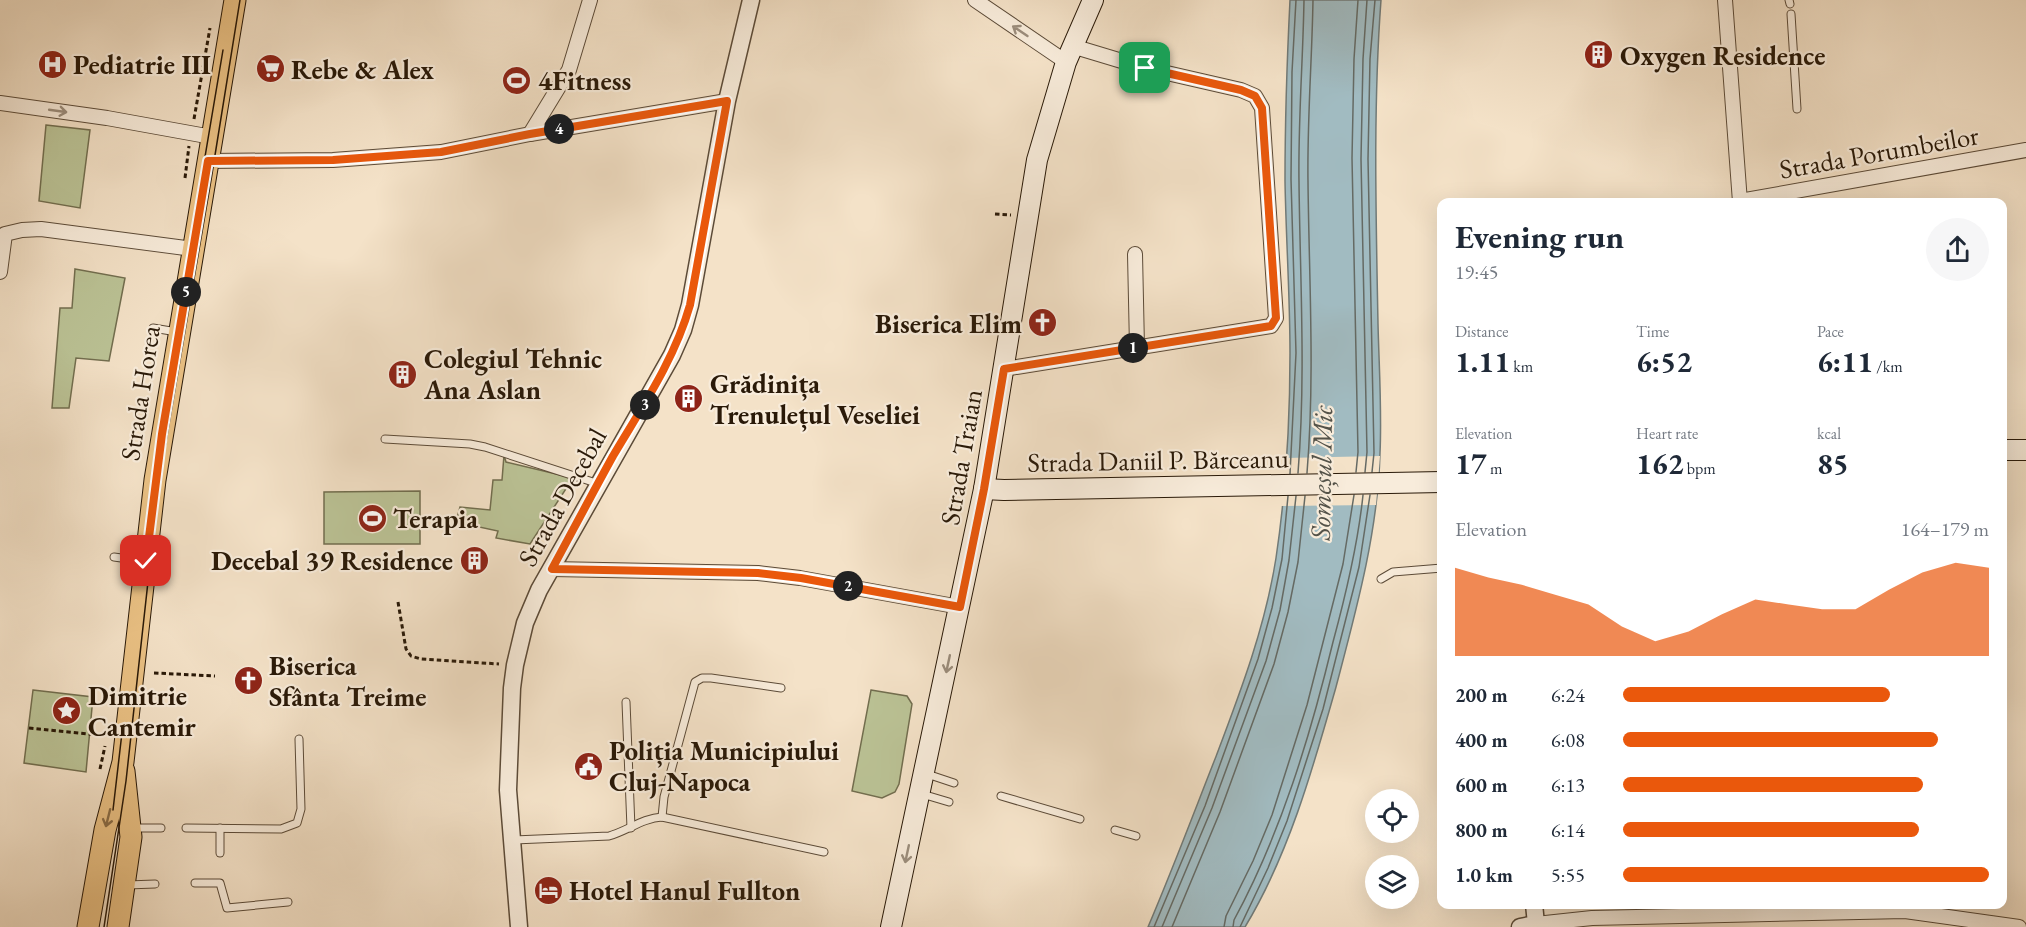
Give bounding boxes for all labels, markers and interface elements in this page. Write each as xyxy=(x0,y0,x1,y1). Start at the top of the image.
one-way arrow xyxy=(1013,25,1029,37)
place label: Oxygen Residence xyxy=(1620,38,1825,73)
building icon: Oxygen Residence xyxy=(1583,39,1615,71)
pin xyxy=(1119,42,1170,93)
place label: Pediatrie III xyxy=(73,47,211,82)
hospital icon: Pediatrie III xyxy=(36,48,68,80)
icon: arrive xyxy=(1128,51,1161,84)
place label: Rebe & Alex xyxy=(291,52,434,87)
supermarket icon: Rebe & Alex xyxy=(254,53,286,85)
place label: 4Fitness xyxy=(538,63,631,98)
sports icon: 4Fitness xyxy=(501,64,533,96)
one-way arrow xyxy=(47,106,67,117)
pin: 4 xyxy=(544,114,574,144)
street label: Strada Porumbeilor xyxy=(1777,117,1981,187)
text: 4 xyxy=(555,118,563,139)
text: Evening run xyxy=(1455,215,1624,258)
button: share xyxy=(1926,218,1989,281)
text: 19:45 xyxy=(1455,259,1498,285)
pin: 5 xyxy=(171,277,201,307)
text: 5 xyxy=(182,281,190,302)
place label: Biserica Elim xyxy=(875,306,1022,341)
church icon: Biserica Elim xyxy=(1027,307,1059,339)
text: Distance xyxy=(1455,321,1508,342)
text: Time xyxy=(1636,321,1669,342)
text: Pace xyxy=(1817,321,1844,342)
street label: Strada Horea xyxy=(112,323,168,463)
pin: 1 xyxy=(1118,333,1148,363)
text: 1 xyxy=(1129,337,1137,358)
place label: Colegiul Tehnic Ana Aslan xyxy=(423,341,602,407)
text: 1.11 xyxy=(1455,342,1510,381)
text: 6:52 xyxy=(1636,342,1692,381)
text: 6:11 xyxy=(1817,342,1873,381)
text: km xyxy=(1510,356,1533,377)
text: /km xyxy=(1873,356,1903,377)
building icon: Colegiul Tehnic Ana Aslan xyxy=(387,358,419,390)
place label: Grădinița Trenulețul Veseliei xyxy=(710,366,920,432)
building icon: Grădinița Trenulețul Veseliei xyxy=(673,383,705,415)
street label: Strada Traian xyxy=(932,386,990,528)
pin: 3 xyxy=(630,390,660,420)
text: 3 xyxy=(641,394,649,415)
water label: Someșul Mic xyxy=(1302,404,1340,542)
street label: Strada Decebal xyxy=(510,422,614,572)
text: Elevation xyxy=(1455,423,1513,444)
text: Heart rate xyxy=(1636,423,1698,444)
text: kcal xyxy=(1817,423,1841,444)
street label: Strada Daniil P. Bărceanu xyxy=(1027,440,1289,480)
text: 17 xyxy=(1455,444,1487,483)
text: 162 xyxy=(1636,444,1684,483)
text: 85 xyxy=(1817,444,1849,483)
text: m xyxy=(1487,458,1502,479)
text: bpm xyxy=(1684,458,1716,479)
place label: Terapia xyxy=(393,501,478,536)
sports icon: Terapia xyxy=(356,502,388,534)
text: Elevation xyxy=(1455,516,1527,542)
text: 164–179 m xyxy=(1901,516,1989,542)
pin xyxy=(120,535,171,586)
place label: Decebal 39 Residence xyxy=(211,543,453,578)
icon: check xyxy=(129,544,162,577)
building icon: Decebal 39 Residence xyxy=(458,544,490,576)
pin: 2 xyxy=(833,571,863,601)
text: 2 xyxy=(844,575,852,596)
place label: Biserica Sfânta Treime xyxy=(269,648,426,714)
one-way arrow xyxy=(942,654,953,673)
church icon: Biserica Sfânta Treime xyxy=(232,665,264,697)
place label: Dimitrie Cantemir xyxy=(88,678,197,744)
text: 200 m xyxy=(1455,682,1508,708)
text: 6:24 xyxy=(1551,682,1585,708)
place icon: Dimitrie Cantemir xyxy=(51,695,83,727)
text: 400 m xyxy=(1455,727,1508,753)
text: 6:08 xyxy=(1551,727,1585,753)
place label: Poliția Municipiului Cluj-Napoca xyxy=(609,733,839,799)
public building icon: Poliția Municipiului Cluj-Napoca xyxy=(572,750,604,782)
text: 600 m xyxy=(1455,772,1508,798)
text: 6:13 xyxy=(1551,772,1585,798)
map controls xyxy=(1365,789,1419,909)
button: locate xyxy=(1365,789,1419,843)
one-way arrow xyxy=(101,809,113,828)
text: 800 m xyxy=(1455,817,1508,843)
text: 6:14 xyxy=(1551,817,1585,843)
one-way arrow xyxy=(900,845,912,864)
button: layers xyxy=(1365,855,1419,909)
text: 1.0 km xyxy=(1455,862,1513,888)
text: 5:55 xyxy=(1551,862,1585,888)
place label: Hotel Hanul Fullton xyxy=(569,873,800,908)
hotel icon: Hotel Hanul Fullton xyxy=(532,874,564,906)

